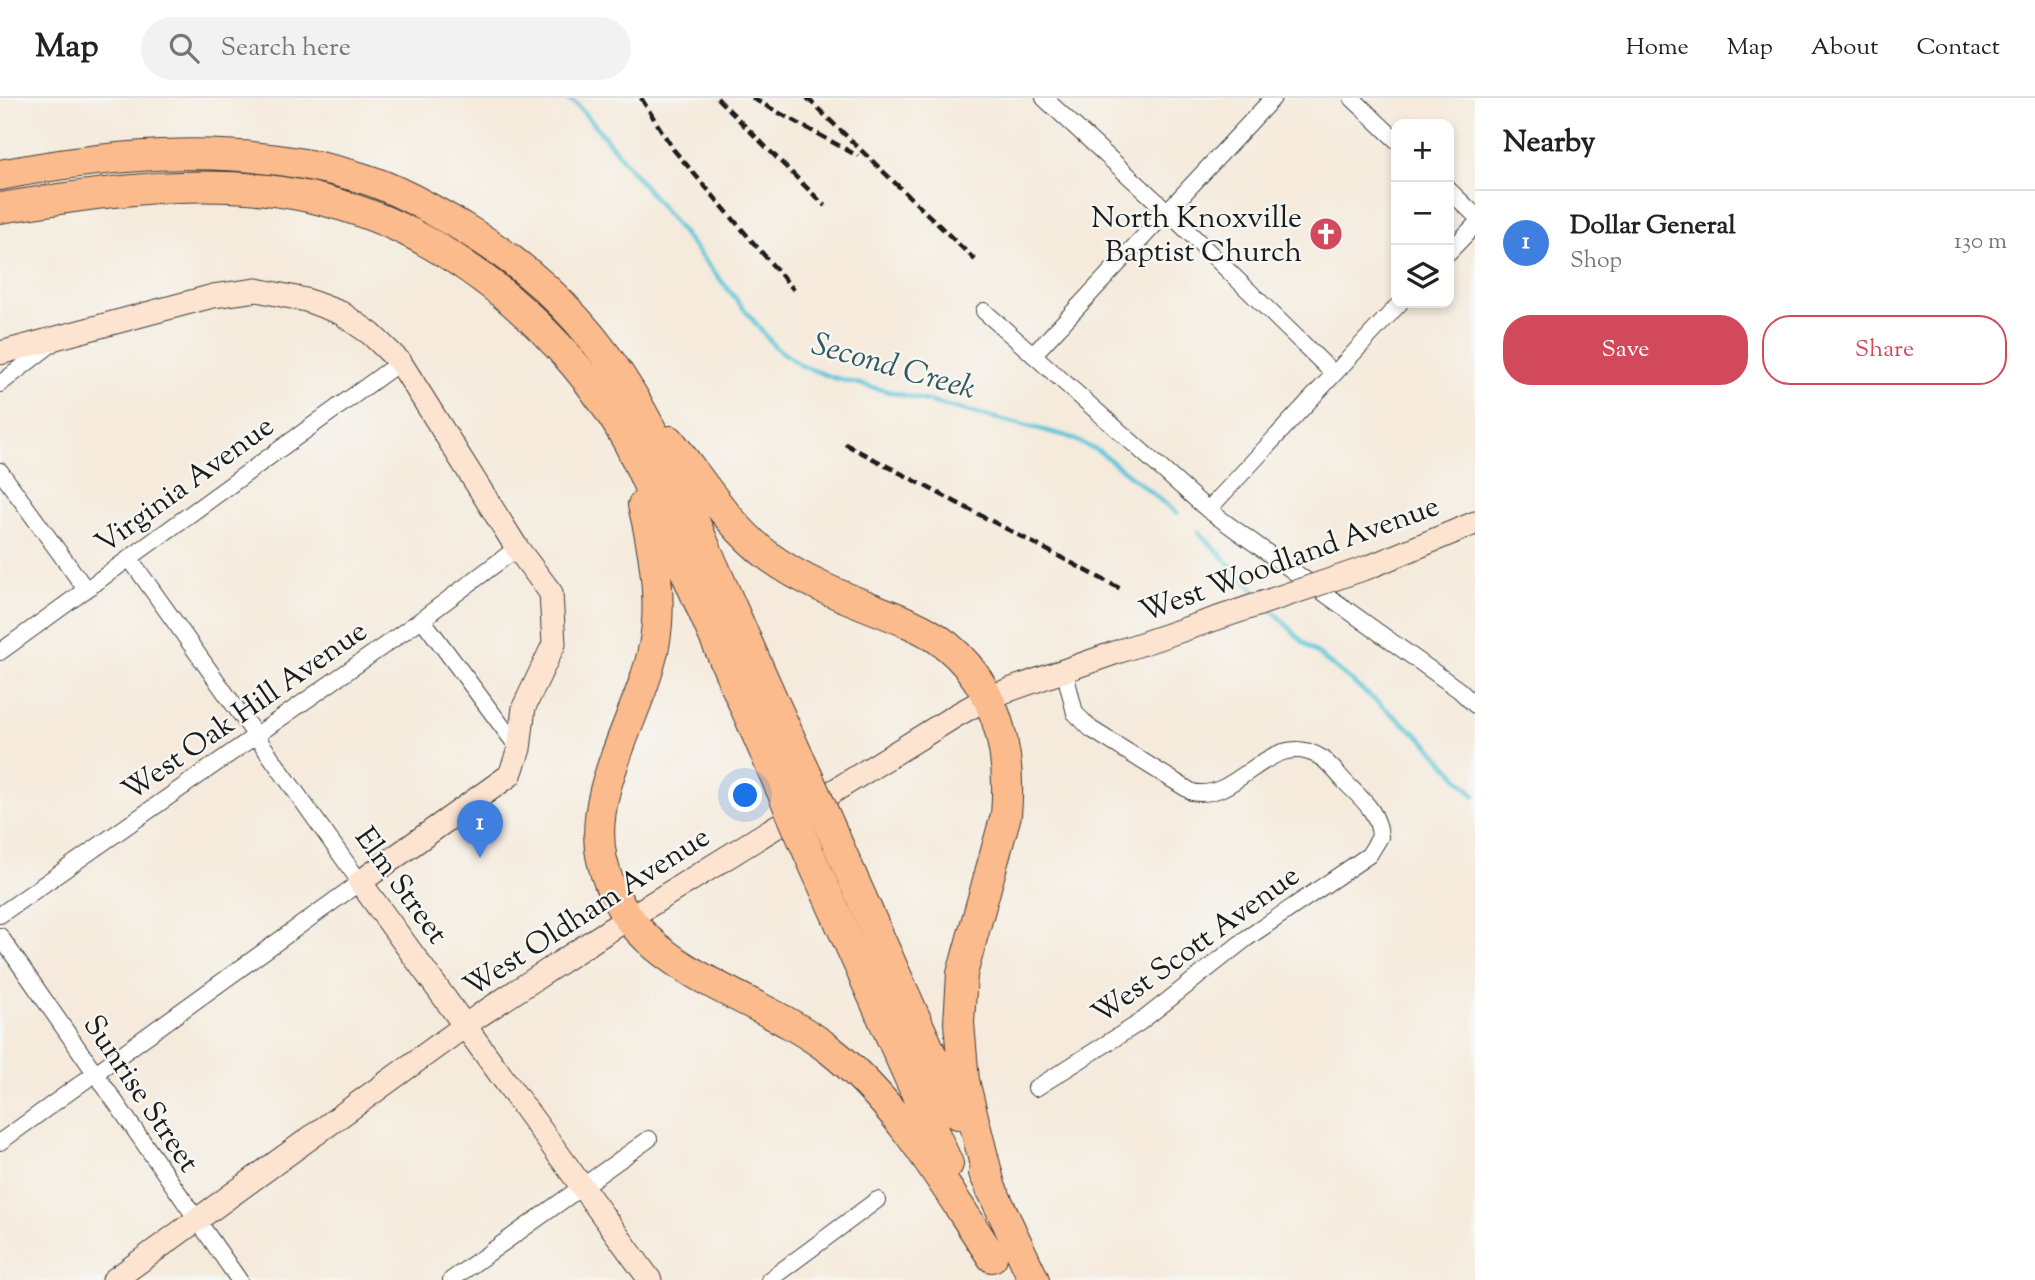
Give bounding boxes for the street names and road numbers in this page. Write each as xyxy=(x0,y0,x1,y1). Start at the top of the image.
street label: Virginia Avenue xyxy=(87,406,284,566)
street label: West Woodland Avenue xyxy=(1134,486,1446,635)
street label: West Oak Hill Avenue xyxy=(114,611,377,813)
street label: West Oldham Avenue xyxy=(456,817,719,1009)
street label: Elm Street xyxy=(343,819,457,954)
street label: West Scott Avenue xyxy=(1084,856,1309,1036)
street label: Sunrise Street xyxy=(71,1007,209,1182)

